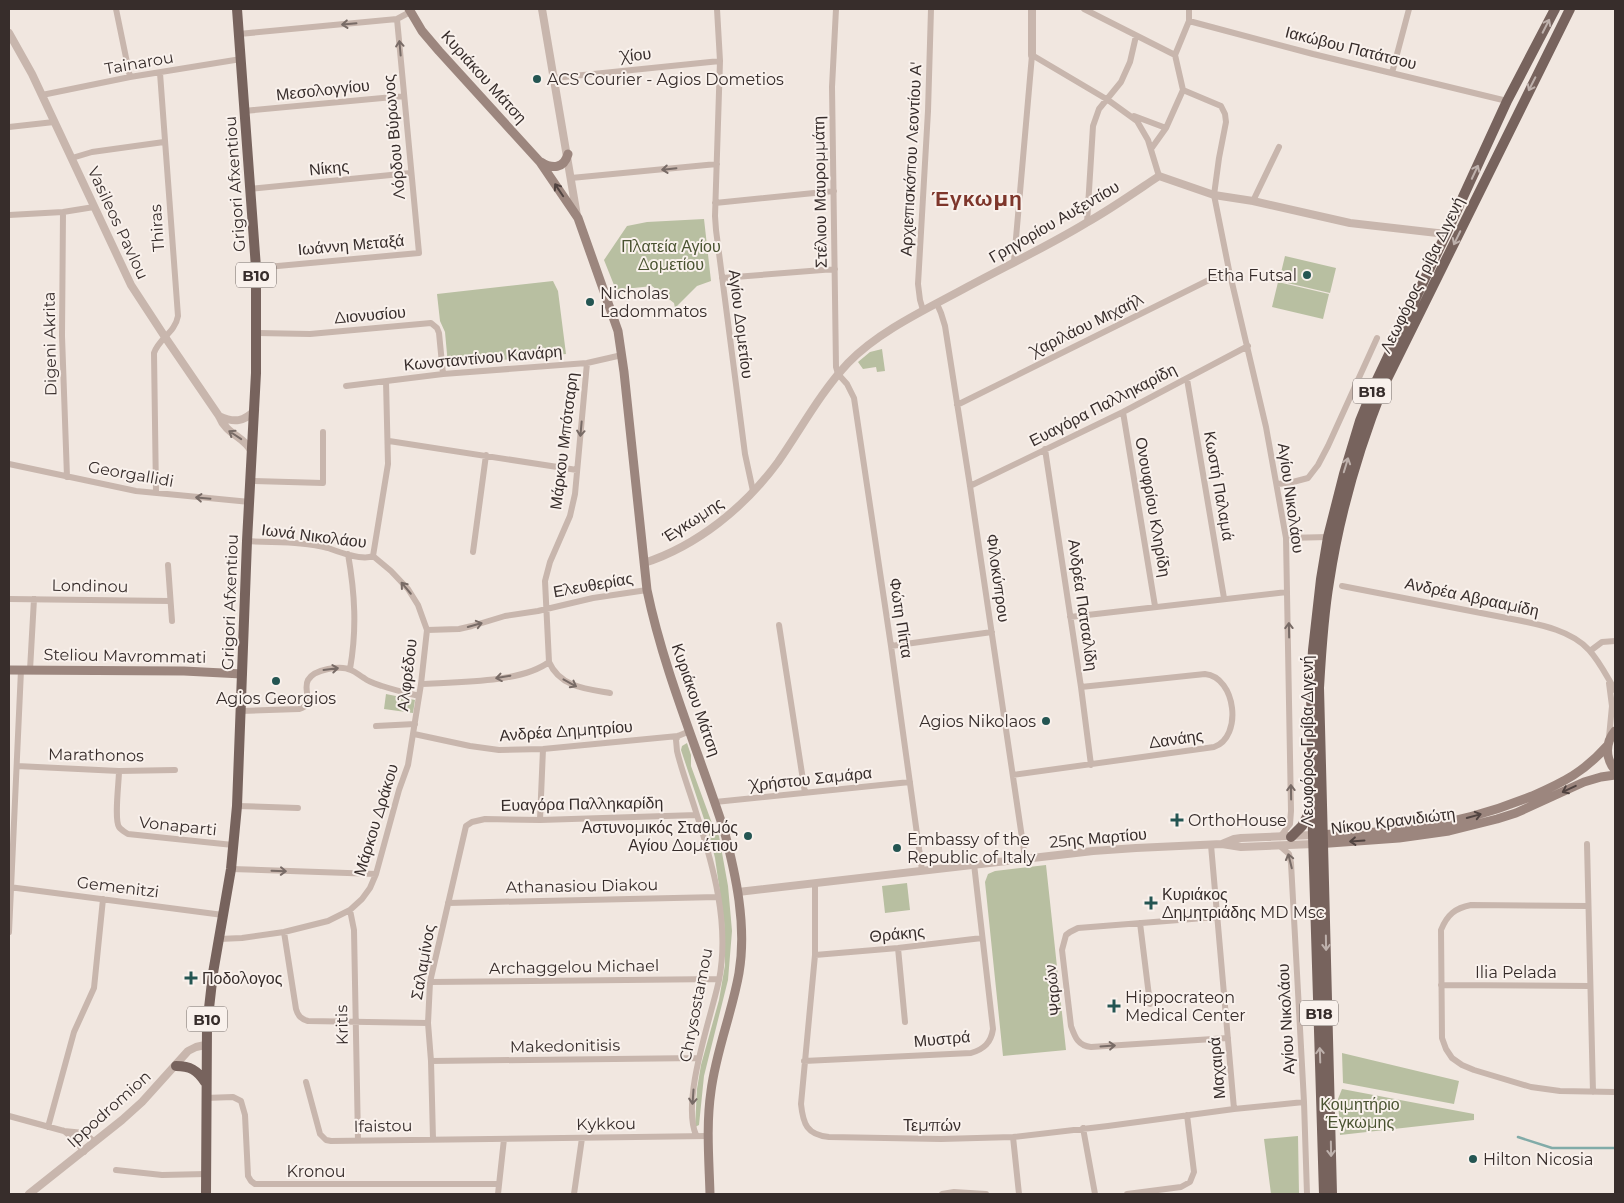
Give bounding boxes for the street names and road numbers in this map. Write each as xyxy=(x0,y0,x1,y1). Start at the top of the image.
street label: Ιακώβου Πατάτσου xyxy=(1283,22,1419,74)
street label: Κυριάκου Μάτση xyxy=(437,27,531,127)
street label: Χίου xyxy=(618,44,652,66)
street label: Tainarou xyxy=(103,48,175,78)
street label: Αρχιεπισκόπου Λεοντίου Α' xyxy=(896,61,926,257)
street label: Λόρδου Βύρωνος xyxy=(379,73,409,200)
street label: Μεσολογγίου xyxy=(275,76,371,104)
street label: Grigori Afxentiou xyxy=(221,116,249,252)
street label: Στέλιου Μαυρομμάτη xyxy=(809,116,831,268)
street label: Νίκης xyxy=(308,156,350,180)
street label: Vasileos Pavlou xyxy=(84,164,152,282)
street label: Γρηγορίου Αυξεντίου xyxy=(985,177,1123,267)
street label: Λεωφόρος Γρίβα Διγενή xyxy=(1376,194,1468,356)
street label: Thiras xyxy=(146,204,168,252)
street label: Ιωάννη Μεταξά xyxy=(297,231,405,259)
road number: B10 xyxy=(236,262,276,288)
street label: Αγίου Δομετίου xyxy=(725,268,757,380)
street label: Χαριλάου Μιχαήλ xyxy=(1026,289,1147,361)
street label: Digeni Akrita xyxy=(40,292,60,396)
street label: Διονυσίου xyxy=(333,302,407,328)
street label: Κωνσταντίνου Κανάρη xyxy=(403,342,563,374)
street label: Ευαγόρα Παλληκαρίδη xyxy=(1026,360,1180,450)
street label: Μάρκου Μπότσαρη xyxy=(546,371,582,511)
road number: B18 xyxy=(1353,378,1391,404)
street label: Κωστή Παλαμά xyxy=(1200,430,1238,542)
street label: Ονουφρίου Κληρίδη xyxy=(1131,436,1175,578)
street label: Αγίου Νικολάου xyxy=(1274,442,1308,554)
street label: Georgallidi xyxy=(87,457,175,491)
street label: Έγκωμης xyxy=(658,493,727,547)
street label: Ιωνά Νικολάου xyxy=(260,520,368,552)
street label: Φιλοκύπρου xyxy=(982,533,1014,623)
street label: Grigori Afxentiou xyxy=(218,534,242,670)
street label: Ανδρέα Πατσαλίδη xyxy=(1064,538,1102,672)
street label: Ελευθερίας xyxy=(552,569,635,601)
street label: Ανδρέα Αβρααμίδη xyxy=(1403,574,1541,620)
street label: Londinou xyxy=(51,576,129,596)
street label: Φώτη Πίττα xyxy=(885,576,917,660)
street label: Αλφρέδου xyxy=(393,638,421,712)
street label: Κυριάκου Μάτση xyxy=(668,641,724,759)
street label: Steliou Mavrommati xyxy=(43,645,207,667)
street label: Λεωφόρος Γρίβα Διγενή xyxy=(1298,655,1317,827)
street label: Ανδρέα Δημητρίου xyxy=(499,717,633,745)
street label: Δανάης xyxy=(1148,726,1205,752)
street label: Marathonos xyxy=(48,745,144,765)
street label: Μάρκου Δράκου xyxy=(350,761,402,879)
street label: Χρήστου Σαμάρα xyxy=(747,763,873,795)
street label: Ευαγόρα Παλληκαρίδη xyxy=(501,793,663,815)
street label: Νίκου Κρανιδιώτη xyxy=(1330,804,1456,838)
street label: Vonaparti xyxy=(138,812,218,840)
street label: 25ης Μαρτίου xyxy=(1048,824,1148,852)
street label: Gemenitzi xyxy=(76,873,160,901)
street label: Athanasiou Diakou xyxy=(506,875,658,897)
street label: Θράκης xyxy=(868,922,926,946)
street label: Σαλαμίνος xyxy=(407,923,439,1001)
street label: Chrysostamou xyxy=(676,946,716,1064)
street label: Archaggelou Michael xyxy=(489,956,659,978)
street label: Ψαρών xyxy=(1040,963,1066,1017)
street label: Αγίου Νικολάου xyxy=(1274,963,1298,1075)
street label: Ilia Pelada xyxy=(1475,963,1557,982)
road number: B18 xyxy=(1300,1000,1338,1026)
street label: Kritis xyxy=(332,1005,352,1045)
road number: B10 xyxy=(187,1006,227,1032)
street label: Μυστρά xyxy=(913,1027,971,1051)
street label: Makedonitisis xyxy=(510,1036,620,1056)
street label: Μαχαιρά xyxy=(1205,1036,1229,1100)
street label: Ippodromion xyxy=(63,1067,155,1151)
street label: Kykkou xyxy=(576,1114,636,1134)
street label: Ifaistou xyxy=(354,1116,412,1136)
street label: Τεμπών xyxy=(903,1116,961,1135)
street label: Kronou xyxy=(286,1162,346,1181)

